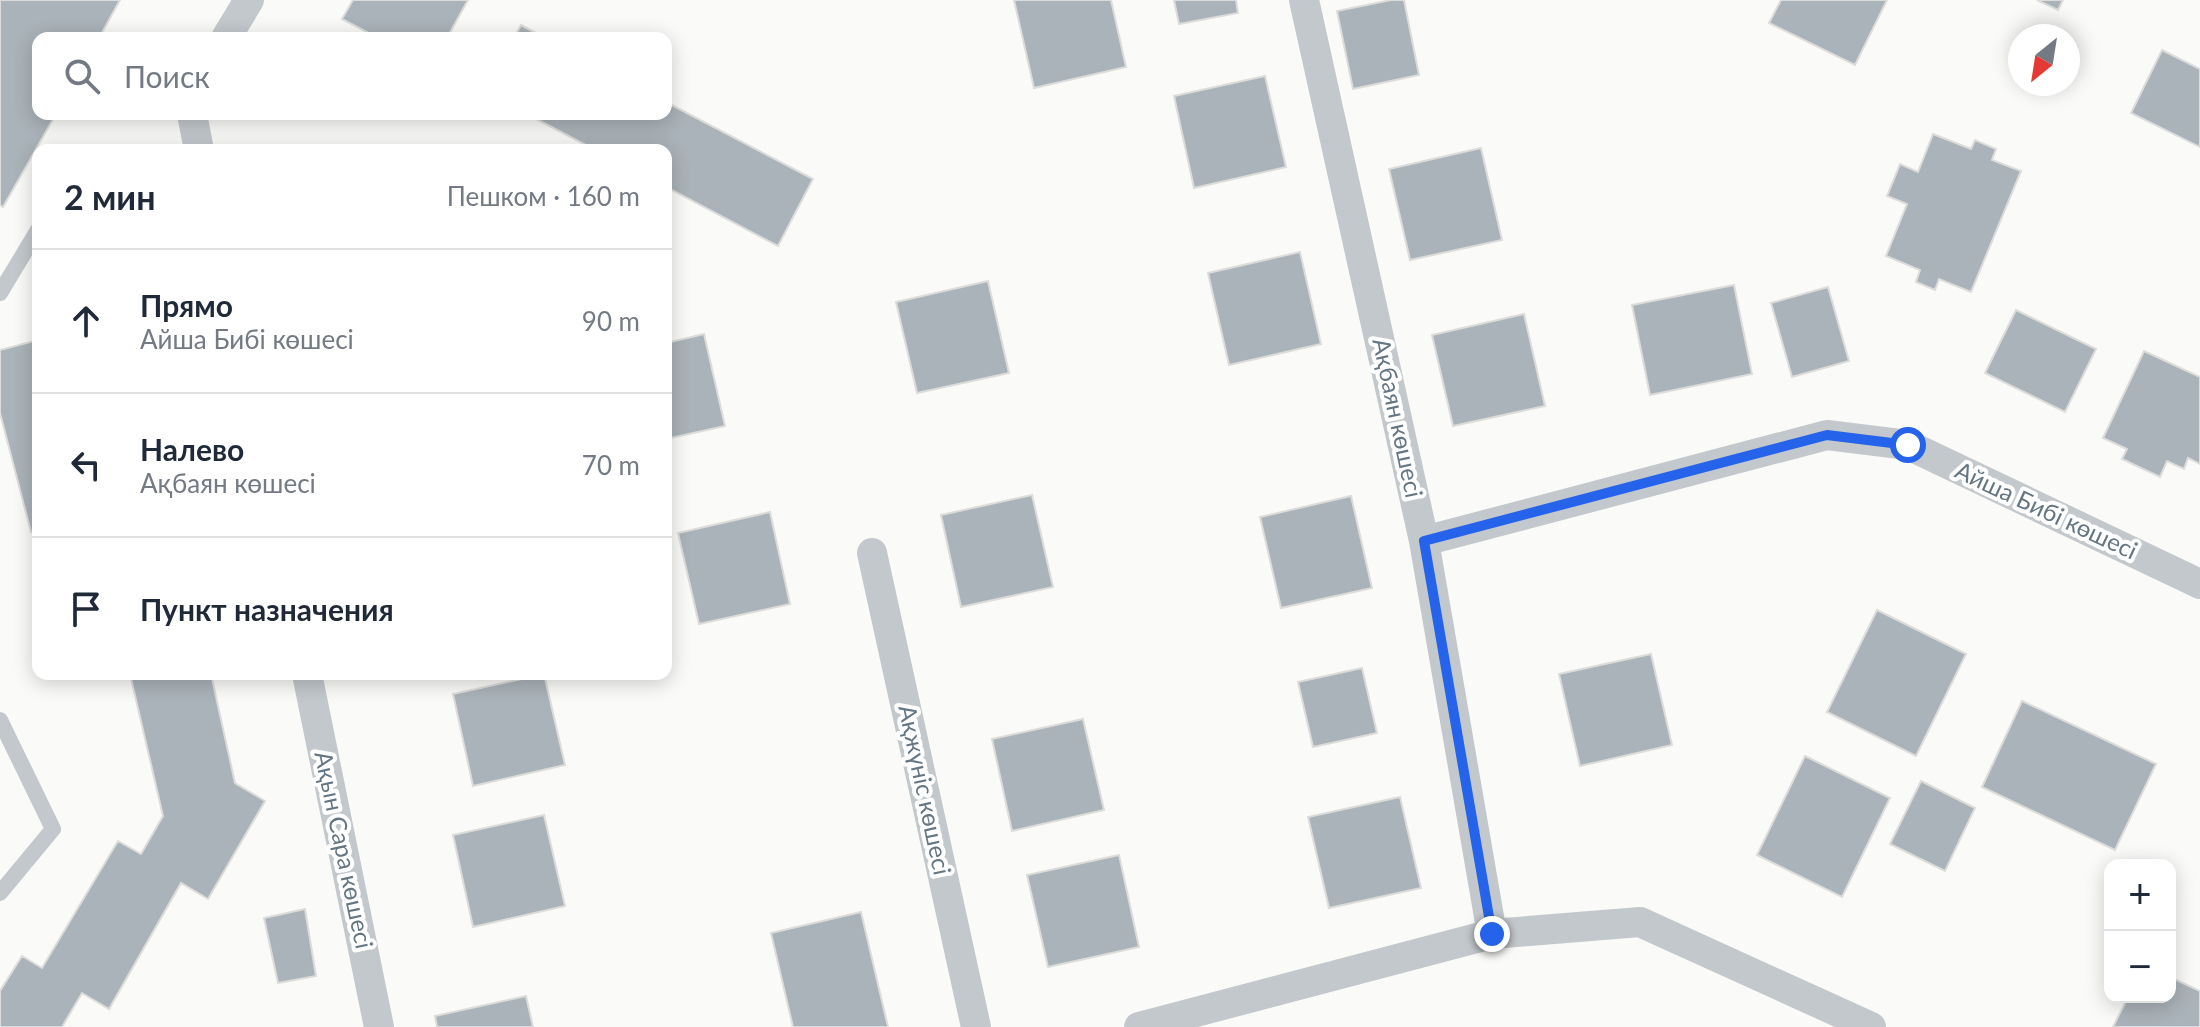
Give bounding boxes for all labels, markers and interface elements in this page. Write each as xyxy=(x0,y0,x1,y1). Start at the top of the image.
north arrow xyxy=(2008,24,2080,96)
search box xyxy=(32,32,672,120)
icon: search xyxy=(60,54,104,98)
text: Поиск xyxy=(124,58,210,94)
text: 2 мин xyxy=(64,176,156,217)
text: Пешком · 160 m xyxy=(447,180,640,212)
text: Прямо xyxy=(140,287,233,323)
icon: ahead xyxy=(64,299,108,343)
text: 90 m xyxy=(582,305,640,337)
text: Айша Бибі көшесі xyxy=(140,323,354,355)
street label: Ақбаян көшесі xyxy=(1367,335,1430,500)
route start xyxy=(1890,427,1926,463)
text: Налево xyxy=(140,431,244,467)
icon: left xyxy=(64,443,108,487)
text: 70 m xyxy=(582,449,640,481)
street label: Айша Бибі көшесі xyxy=(1951,455,2142,564)
text: Ақбаян көшесі xyxy=(140,467,316,499)
icon: arrive xyxy=(64,587,108,631)
text: Пункт назначения xyxy=(140,591,394,627)
street label: Ақжүніс көшесі xyxy=(893,702,958,877)
street label: Ақын Сара көшесі xyxy=(309,748,380,951)
map controls xyxy=(2104,859,2176,1003)
button: + xyxy=(2104,859,2176,931)
route end xyxy=(1474,916,1510,952)
button: − xyxy=(2104,931,2176,1003)

